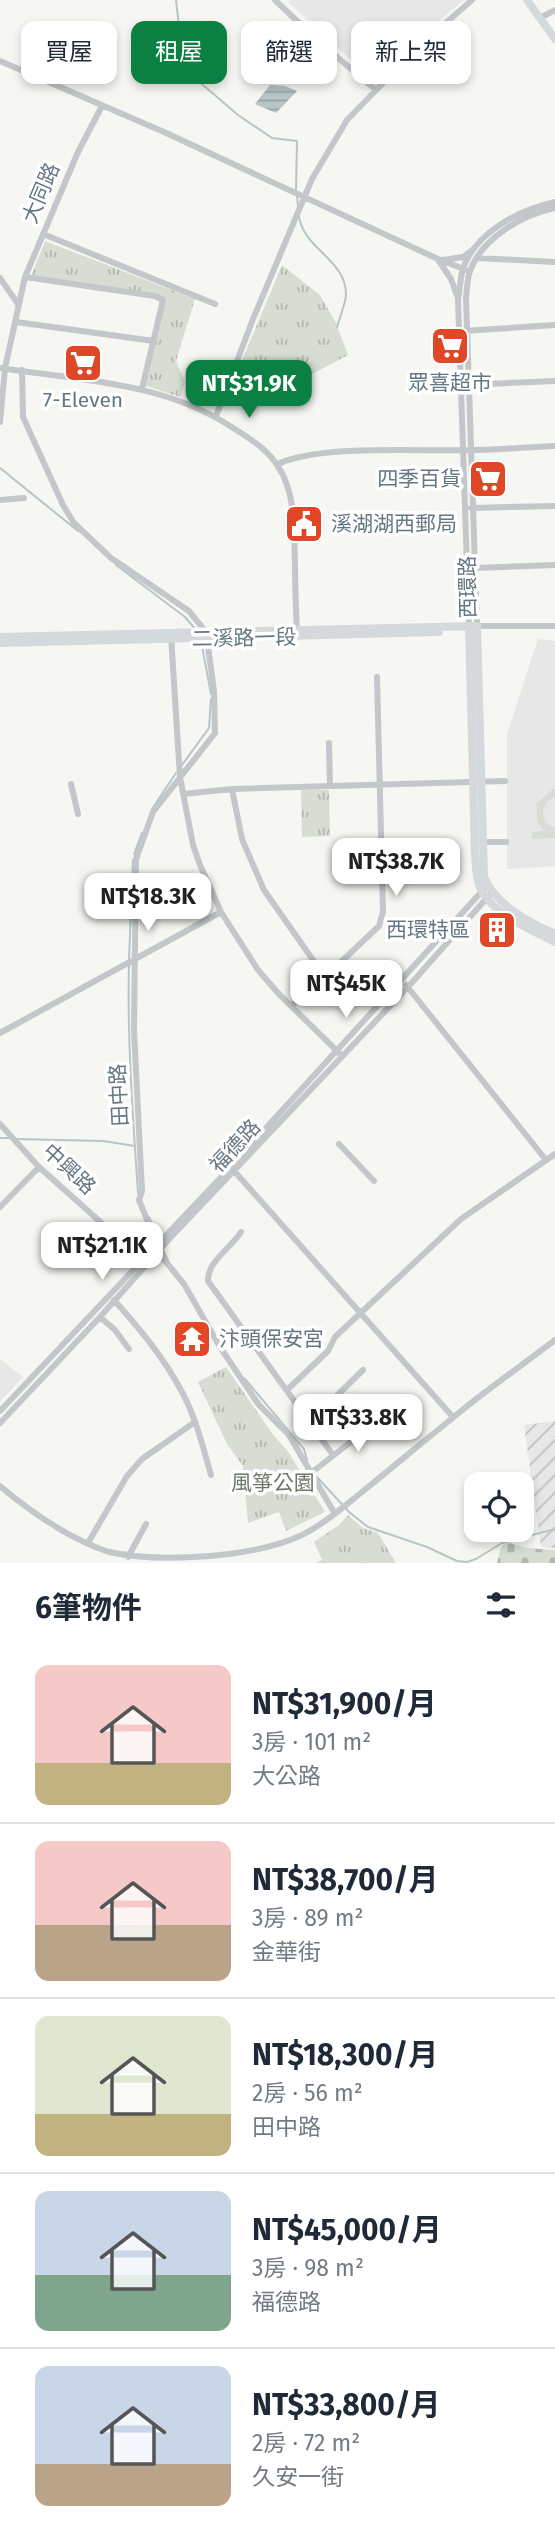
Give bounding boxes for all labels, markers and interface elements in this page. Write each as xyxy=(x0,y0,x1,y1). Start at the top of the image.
chip: 買屋 xyxy=(21,21,117,84)
chip: 租屋 xyxy=(131,21,227,84)
chip: 篩選 xyxy=(241,21,337,84)
chip: 新上架 xyxy=(351,21,471,84)
street label: 大同路 xyxy=(17,159,65,227)
supermarket icon: 眾喜超市 xyxy=(429,325,471,367)
supermarket icon: 7-Eleven xyxy=(62,342,104,384)
pin: NT$31.9K xyxy=(177,360,321,420)
text: NT$31.9K xyxy=(202,369,296,397)
place label: 眾喜超市 xyxy=(408,370,492,396)
place label: 7-Eleven xyxy=(43,387,123,413)
supermarket icon: 四季百貨 xyxy=(467,458,509,500)
place label: 四季百貨 xyxy=(377,466,461,492)
public building icon: 溪湖湖西郵局 xyxy=(283,503,325,545)
place label: 溪湖湖西郵局 xyxy=(331,511,457,537)
street label: 西環路 xyxy=(454,555,482,619)
street label: 二溪路一段 xyxy=(191,624,297,652)
pin: NT$38.7K xyxy=(324,838,468,898)
text: NT$38.7K xyxy=(348,847,444,875)
pin: NT$18.3K xyxy=(76,874,220,933)
text: NT$18.3K xyxy=(100,882,196,910)
building icon: 西環特區 xyxy=(476,909,518,951)
place label: 西環特區 xyxy=(386,917,470,943)
pin: NT$45K xyxy=(289,960,403,1020)
text: NT$45K xyxy=(306,969,386,997)
street label: 田中路 xyxy=(104,1063,134,1127)
street label: 福德路 xyxy=(204,1114,266,1178)
street label: 中興路 xyxy=(37,1138,101,1200)
pin: NT$21.1K xyxy=(30,1222,174,1282)
text: NT$21.1K xyxy=(57,1231,147,1259)
temple icon: 汴頭保安宮 xyxy=(171,1318,213,1360)
place label: 汴頭保安宮 xyxy=(219,1326,324,1352)
pin: NT$33.8K xyxy=(286,1394,430,1454)
text: NT$33.8K xyxy=(309,1403,407,1431)
park label: 風箏公園 xyxy=(231,1470,315,1496)
map controls xyxy=(464,1472,534,1542)
button: locate xyxy=(464,1472,534,1542)
icon: filters xyxy=(482,1586,520,1624)
text: 6筆物件 xyxy=(35,1590,142,1626)
text: NT$31,900/月 xyxy=(252,1686,437,1722)
icon: home xyxy=(91,1693,175,1777)
text: 3房 · 101 m² xyxy=(252,1728,371,1756)
text: 大公路 xyxy=(252,1762,321,1790)
text: NT$38,700/月 xyxy=(252,1862,439,1898)
icon: home xyxy=(91,1869,175,1953)
text: 3房 · 89 m² xyxy=(252,1904,363,1932)
text: 金華街 xyxy=(252,1938,321,1966)
text: NT$18,300/月 xyxy=(252,2037,438,2073)
icon: home xyxy=(91,2044,175,2128)
text: 2房 · 56 m² xyxy=(252,2079,363,2107)
text: 田中路 xyxy=(252,2113,321,2141)
text: NT$45,000/月 xyxy=(252,2212,442,2248)
icon: home xyxy=(91,2219,175,2303)
text: 3房 · 98 m² xyxy=(252,2254,364,2282)
text: 福德路 xyxy=(252,2288,321,2316)
text: NT$33,800/月 xyxy=(252,2387,441,2423)
icon: home xyxy=(91,2394,175,2478)
text: 2房 · 72 m² xyxy=(252,2429,360,2457)
text: 久安一街 xyxy=(252,2463,344,2491)

